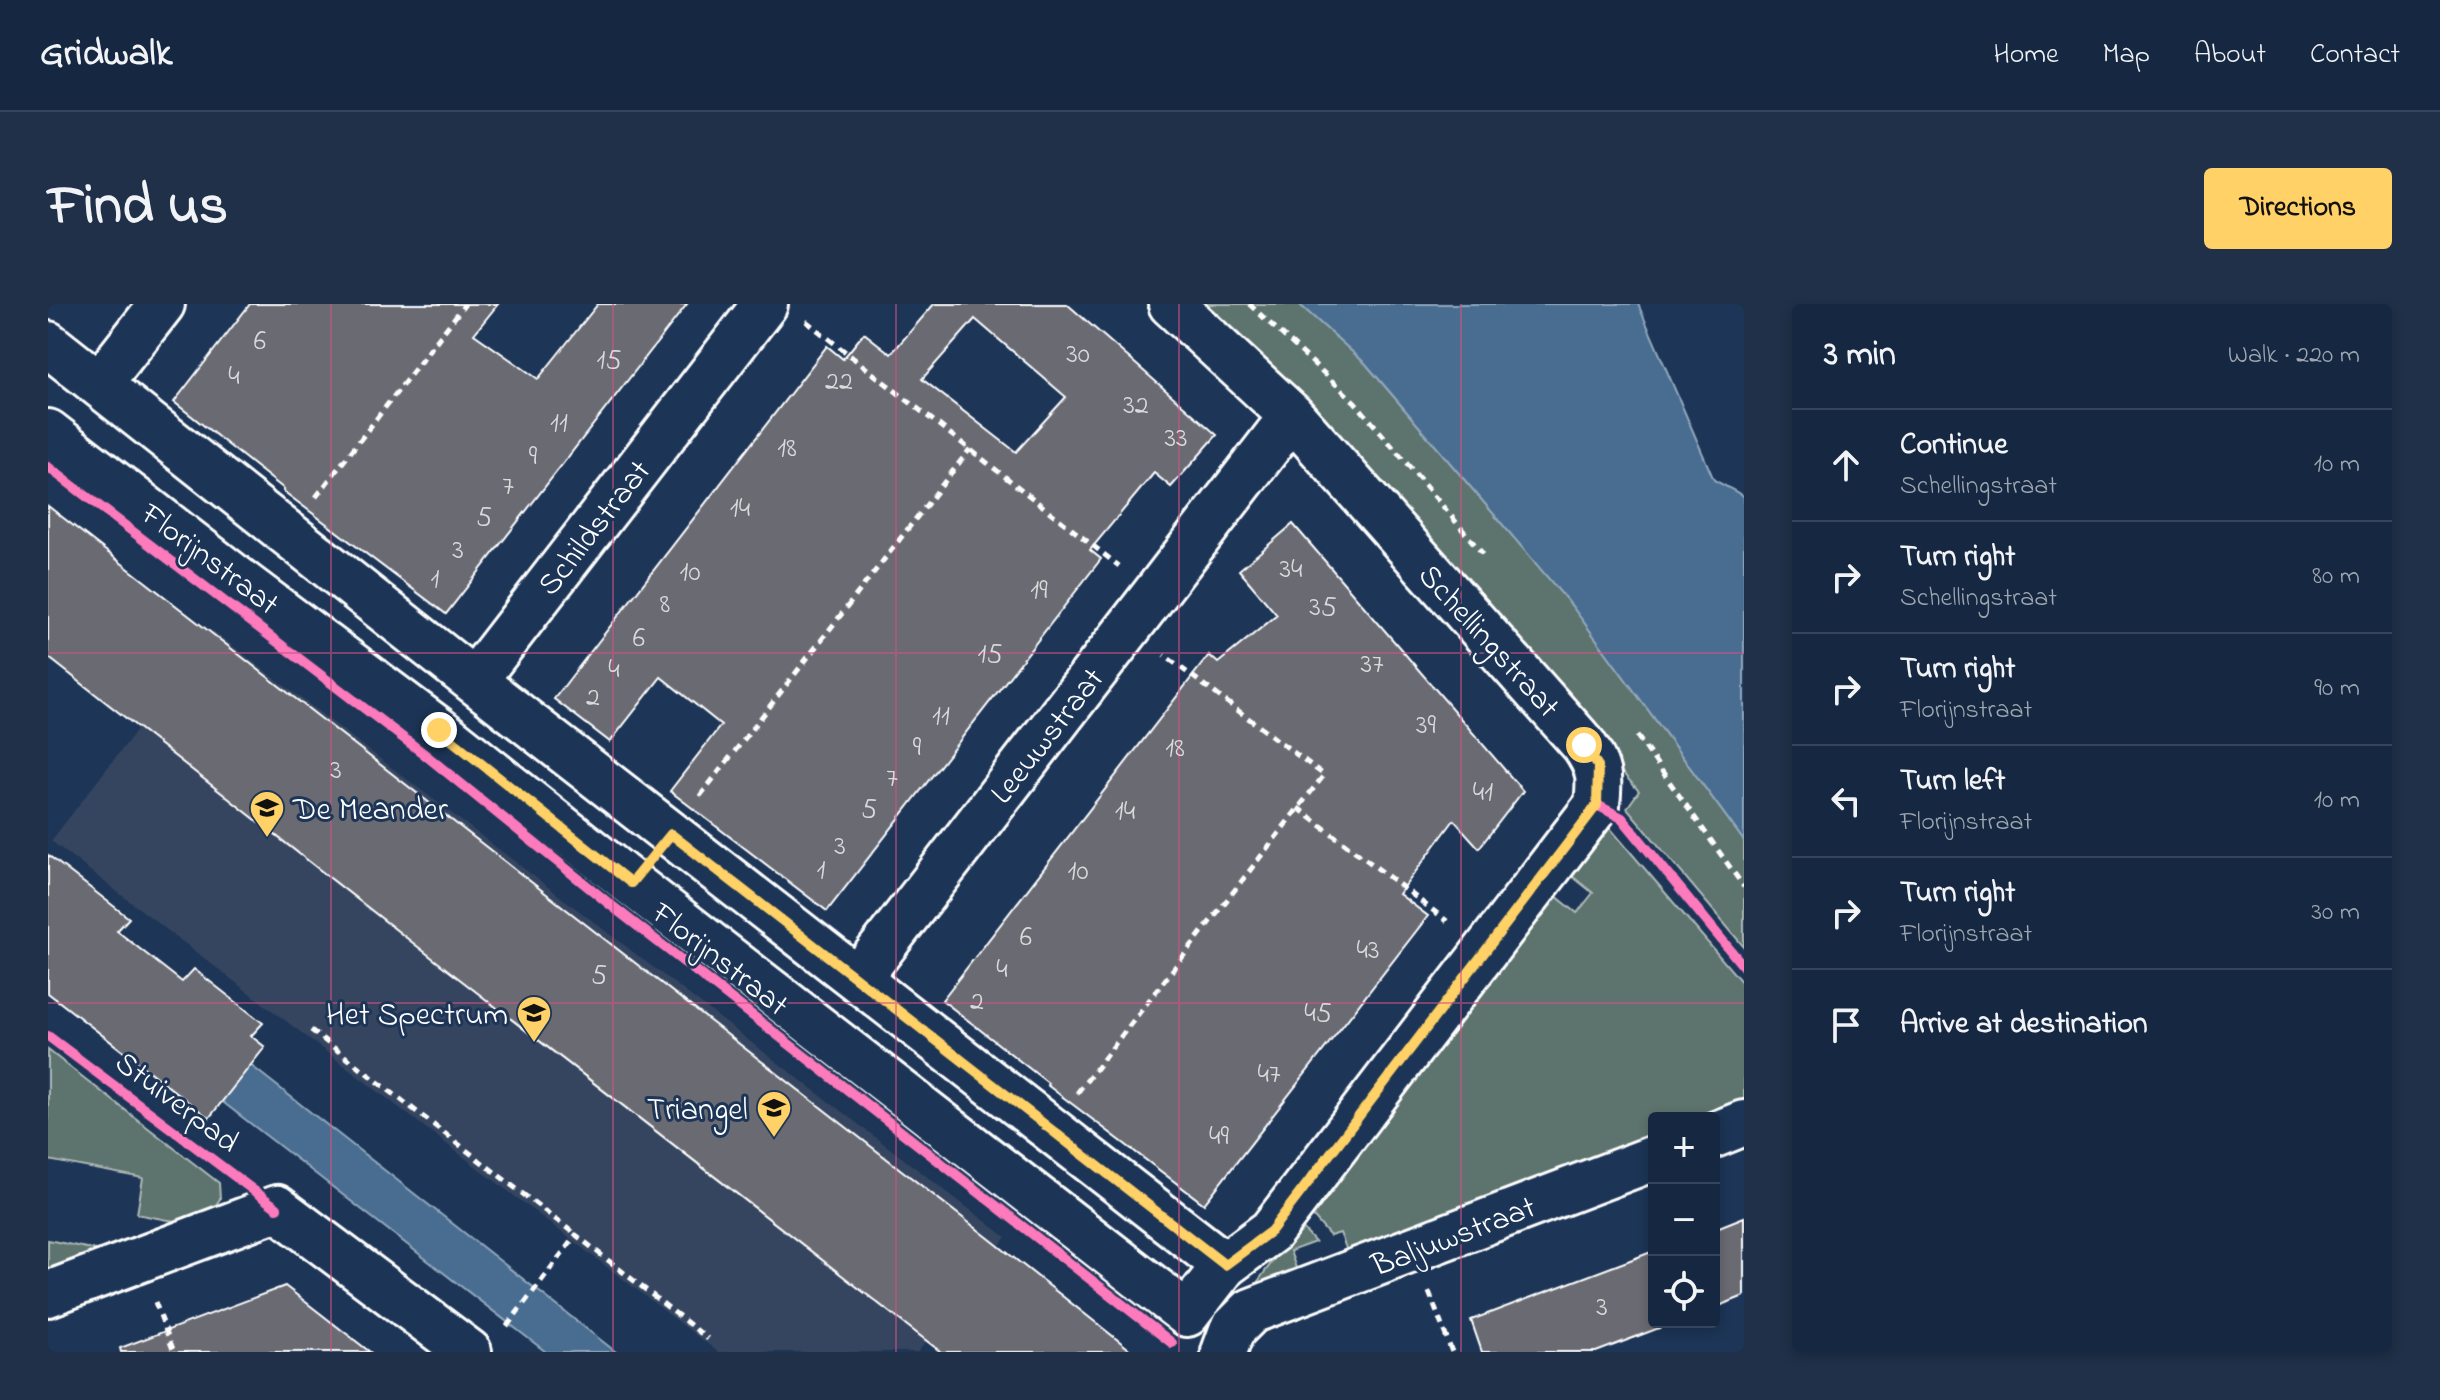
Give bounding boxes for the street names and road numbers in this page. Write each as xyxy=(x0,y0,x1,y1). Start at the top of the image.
street label: Schildstraat xyxy=(528,451,664,607)
street label: Florijnstraat xyxy=(129,492,288,629)
street label: Schellingstraat xyxy=(1405,555,1570,730)
street label: Leeuwstraat xyxy=(980,659,1117,815)
street label: Florijnstraat xyxy=(639,891,798,1030)
street label: Stuiverpad xyxy=(104,1041,248,1166)
street label: Baljuwstraat xyxy=(1365,1185,1543,1291)

